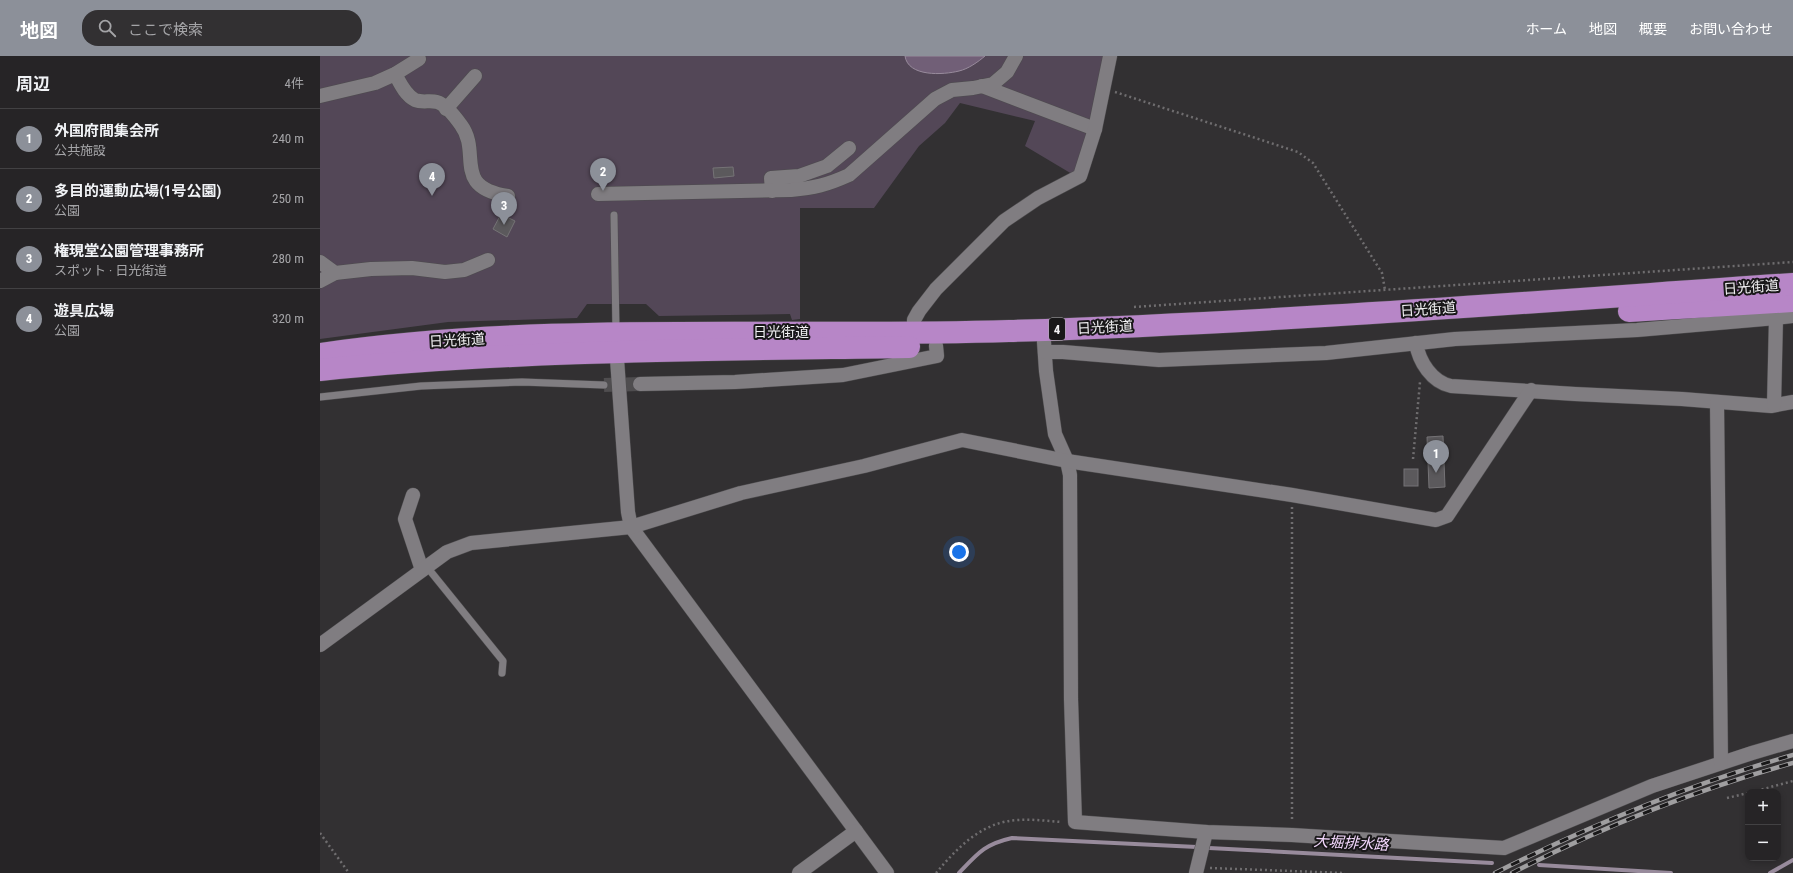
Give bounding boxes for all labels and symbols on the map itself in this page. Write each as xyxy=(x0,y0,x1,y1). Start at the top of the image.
pin: 2 xyxy=(590,158,616,191)
pin: 4 xyxy=(419,163,445,196)
pin: 3 xyxy=(491,192,517,225)
street label: 日光街道 xyxy=(1723,277,1779,297)
street label: 日光街道 xyxy=(1400,299,1456,319)
road number: 4 xyxy=(1049,318,1065,340)
street label: 日光街道 xyxy=(1077,318,1133,336)
street label: 日光街道 xyxy=(753,324,809,340)
street label: 日光街道 xyxy=(429,331,485,349)
pin: 1 xyxy=(1423,440,1449,473)
your location xyxy=(949,542,969,562)
water label: 大堀排水路 xyxy=(1313,832,1391,854)

